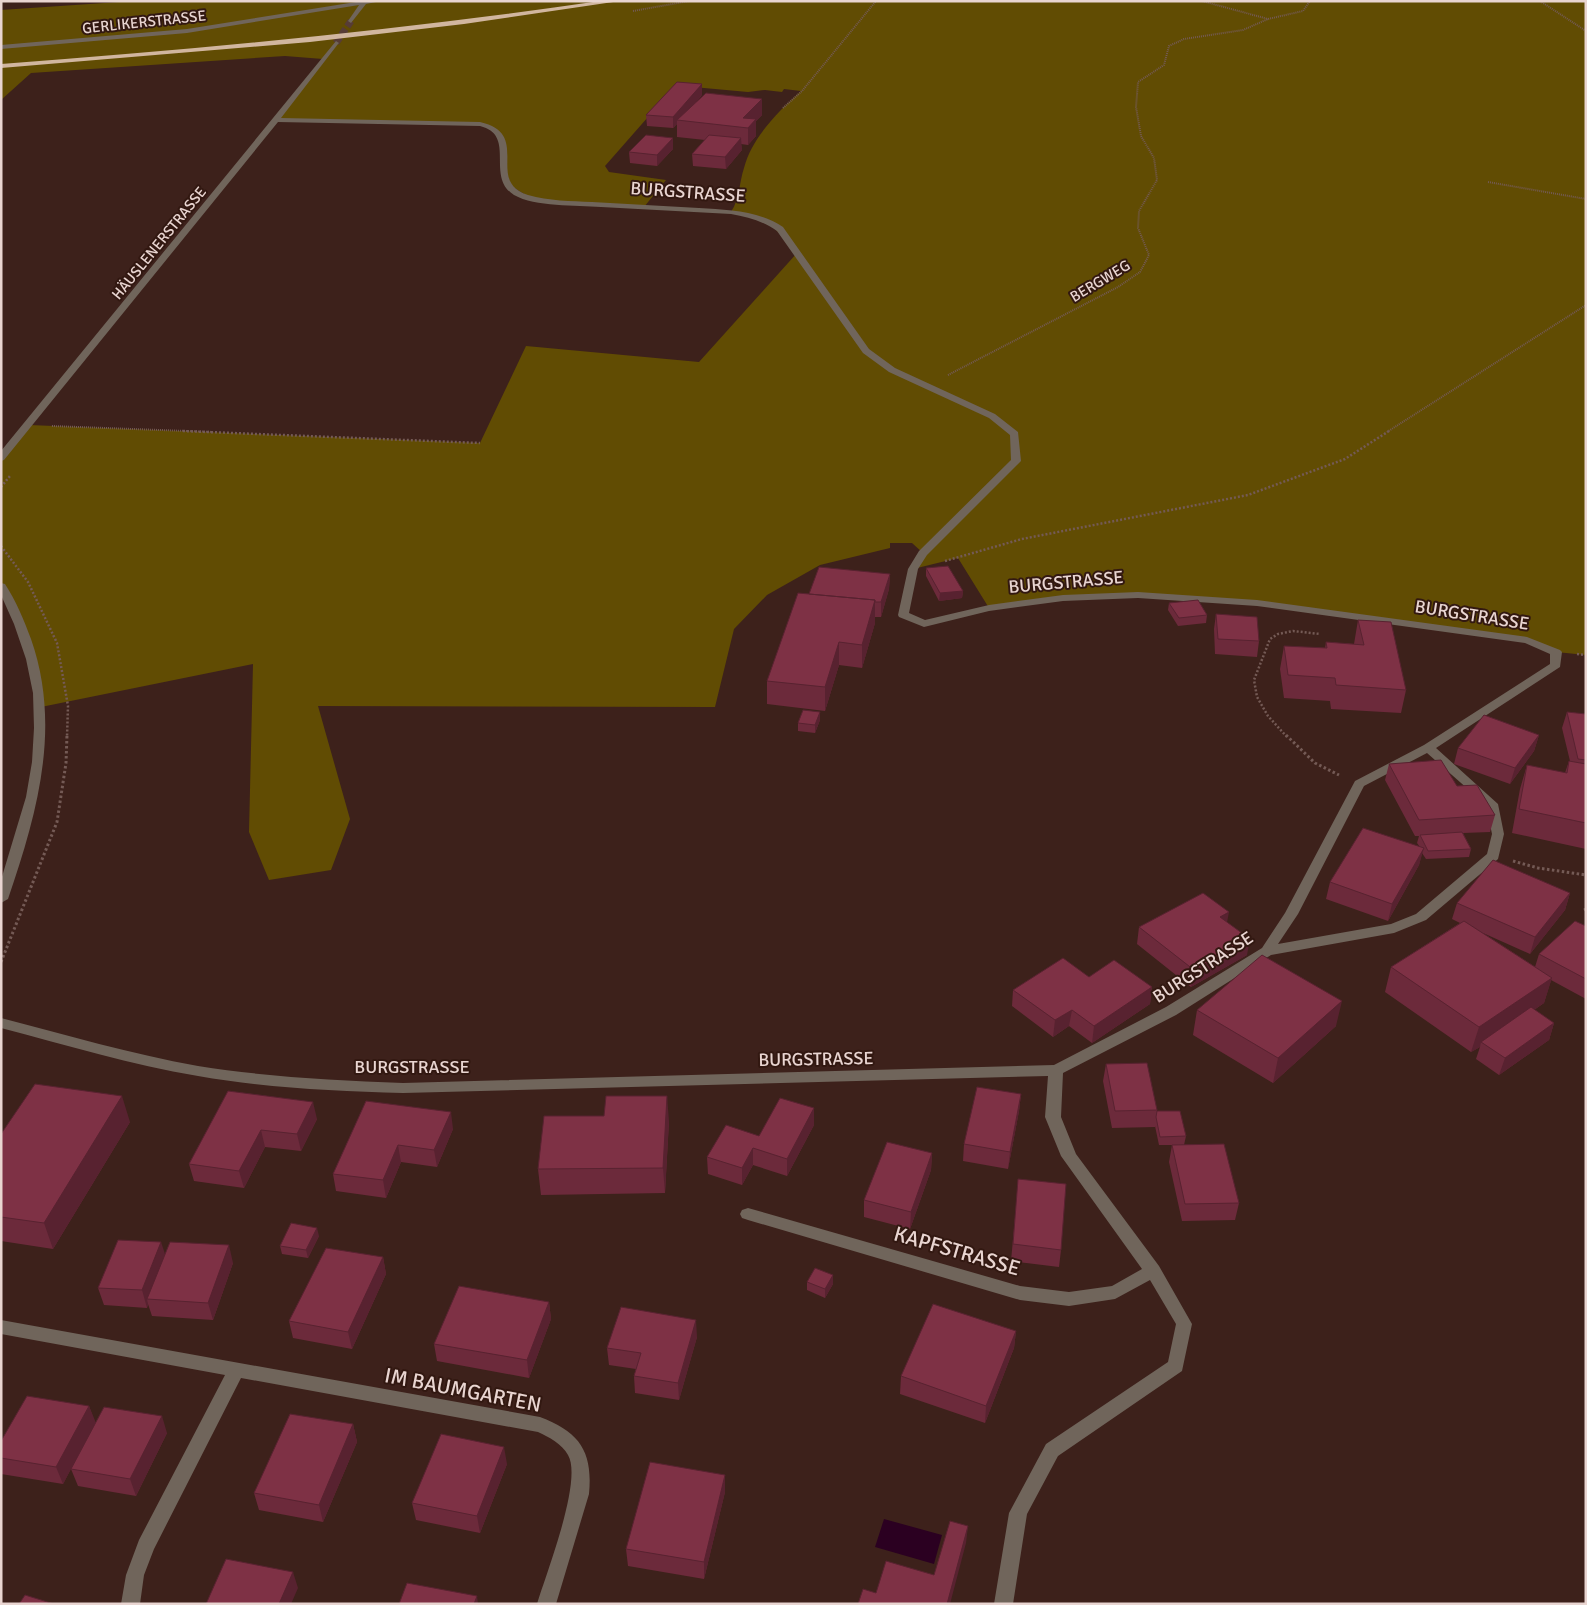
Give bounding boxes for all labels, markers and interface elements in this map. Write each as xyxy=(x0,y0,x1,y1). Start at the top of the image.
street label: GERLIKERSTRASSE xyxy=(81,7,207,37)
street label: BURGSTRASSE xyxy=(630,177,746,207)
street label: HÄUSLENERSTRASSE xyxy=(108,183,210,303)
street label: BERGWEG xyxy=(1067,256,1133,306)
street label: BURGSTRASSE xyxy=(1008,566,1124,598)
street label: BURGSTRASSE xyxy=(1413,595,1531,635)
street label: BURGSTRASSE xyxy=(1149,926,1257,1008)
street label: BURGSTRASSE xyxy=(758,1047,874,1071)
street label: BURGSTRASSE xyxy=(354,1056,470,1078)
street label: KAPFSTRASSE xyxy=(891,1221,1023,1281)
street label: IM BAUMGARTEN xyxy=(382,1362,544,1418)

